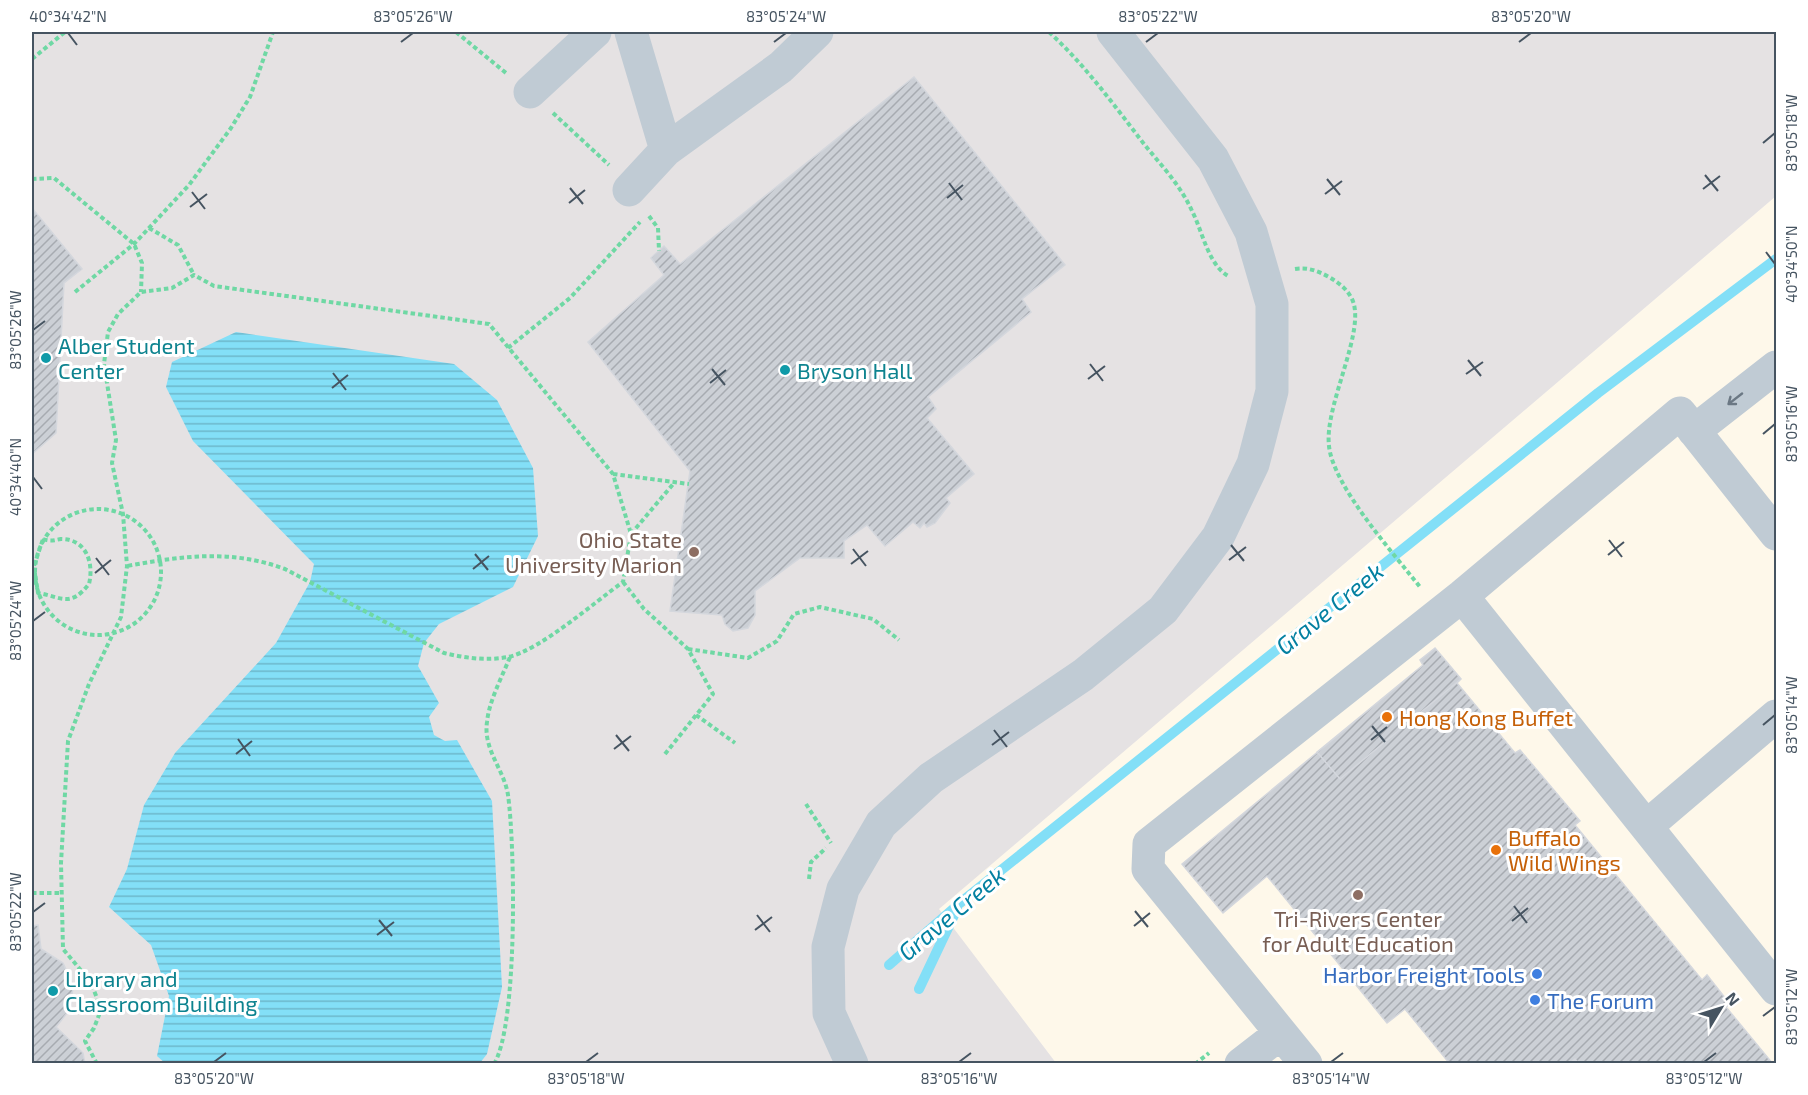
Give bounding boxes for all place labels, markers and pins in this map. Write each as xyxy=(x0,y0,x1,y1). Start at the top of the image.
place label: Alber Student Center xyxy=(58,332,195,383)
marker: Alber Student Center xyxy=(39,351,53,365)
place label: Bryson Hall xyxy=(797,357,913,383)
marker: Bryson Hall xyxy=(778,363,792,377)
place label: Ohio State University Marion xyxy=(505,526,682,577)
marker: Ohio State University Marion xyxy=(687,545,701,559)
place label: Hong Kong Buffet xyxy=(1399,704,1573,730)
marker: Hong Kong Buffet xyxy=(1380,710,1394,724)
place label: Buffalo Wild Wings xyxy=(1508,824,1621,875)
marker: Buffalo Wild Wings xyxy=(1489,843,1503,857)
marker: Tri-Rivers Center for Adult Education xyxy=(1351,888,1365,902)
place label: Tri-Rivers Center for Adult Education xyxy=(1262,905,1454,956)
place label: Harbor Freight Tools xyxy=(1323,961,1525,987)
place label: Library and Classroom Building xyxy=(65,965,258,1016)
marker: Harbor Freight Tools xyxy=(1530,967,1544,981)
marker: Library and Classroom Building xyxy=(46,984,60,998)
place label: The Forum xyxy=(1547,987,1654,1013)
marker: The Forum xyxy=(1528,993,1542,1007)

